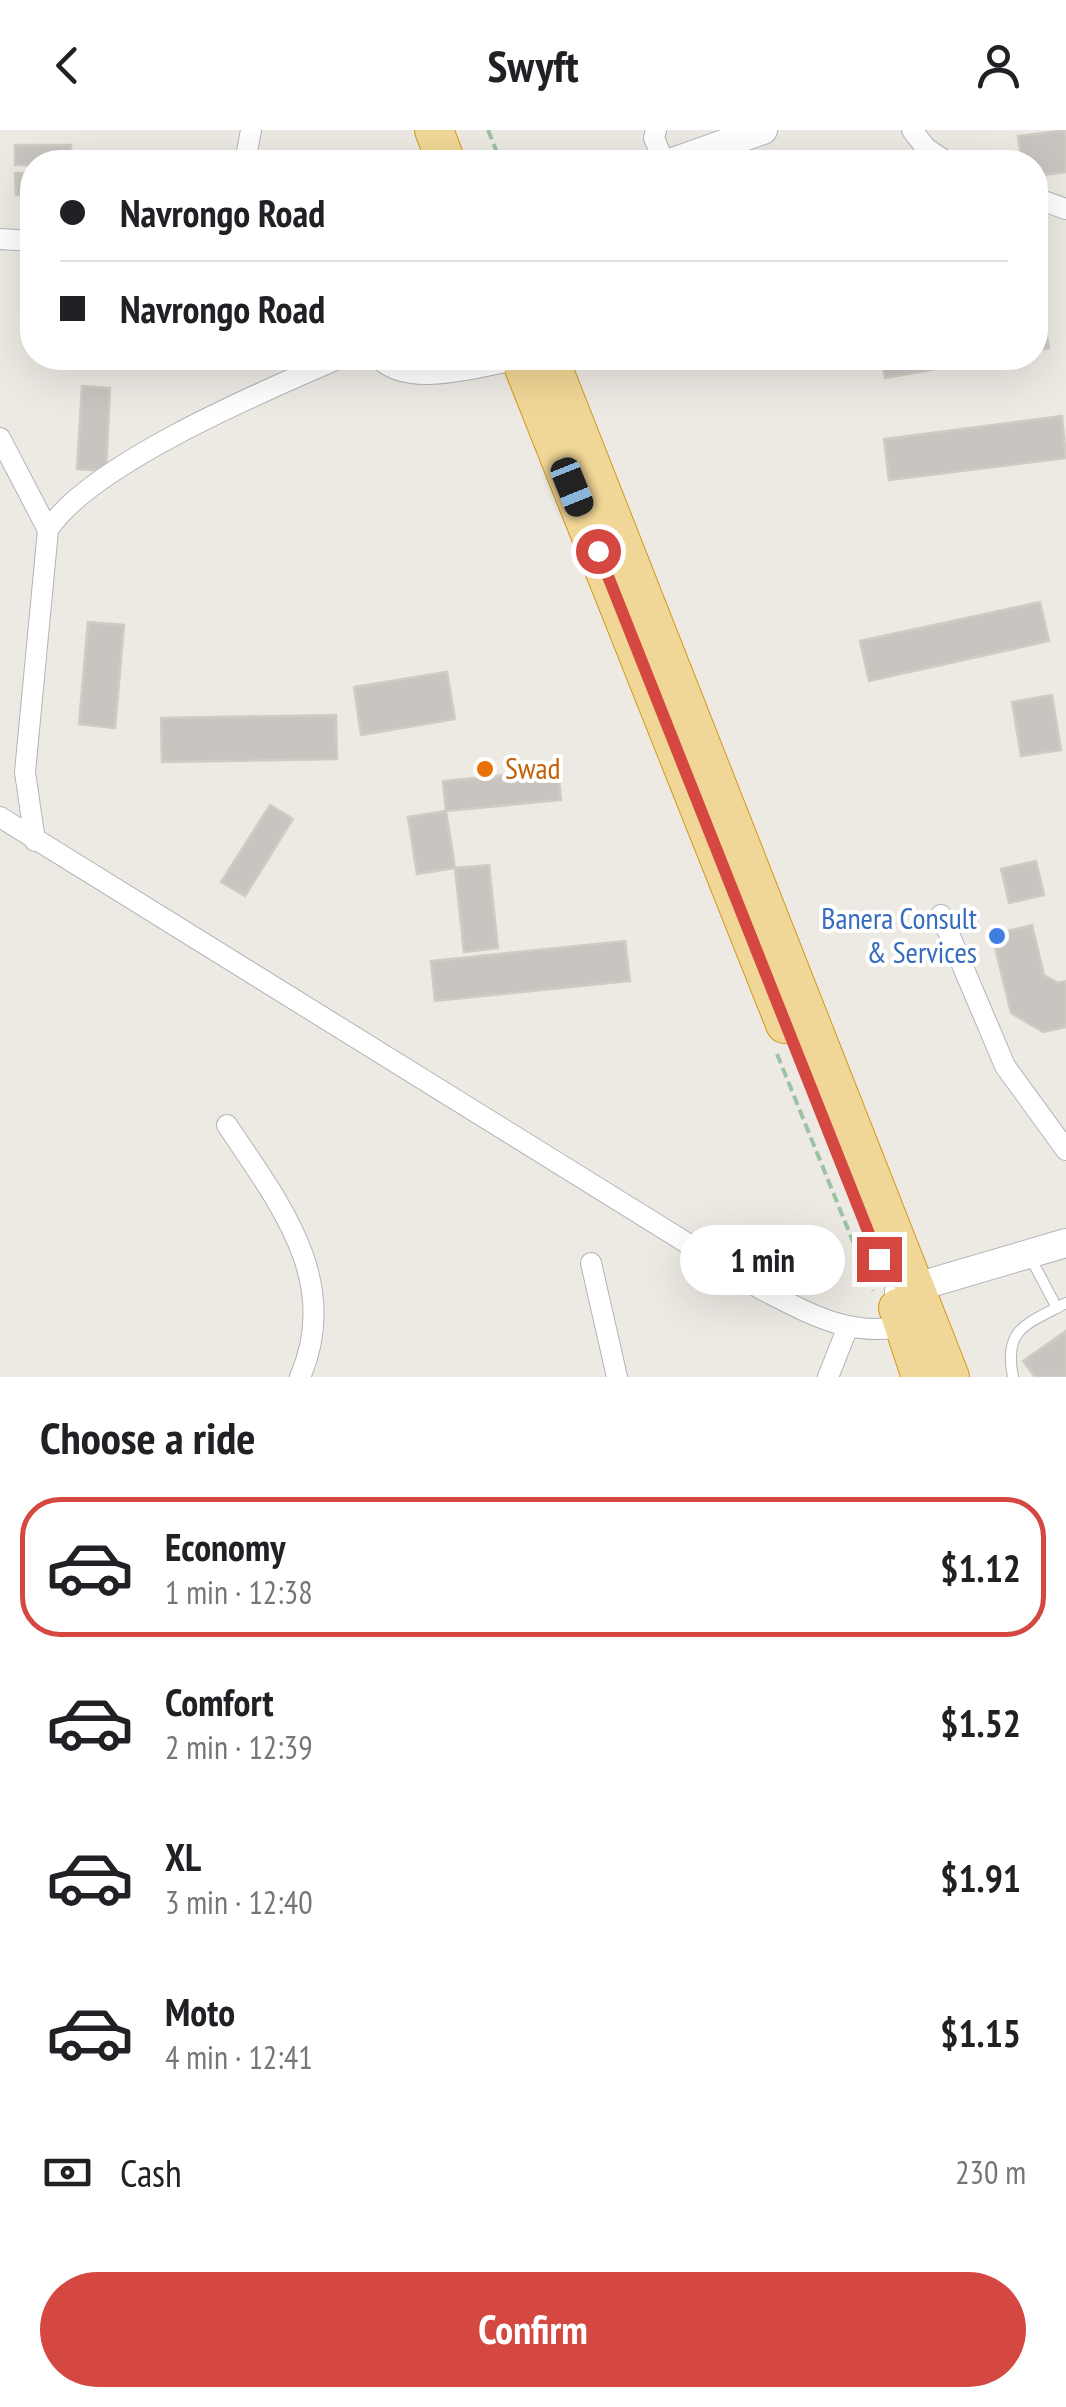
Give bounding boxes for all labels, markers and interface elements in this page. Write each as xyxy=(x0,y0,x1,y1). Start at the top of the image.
text: Swyft xyxy=(488,36,579,94)
icon: back xyxy=(40,38,95,93)
icon: person xyxy=(971,38,1026,93)
text: Navrongo Road xyxy=(120,188,325,237)
text: Navrongo Road xyxy=(120,284,325,333)
car xyxy=(547,454,597,520)
route start xyxy=(576,529,621,574)
place label: Swad xyxy=(505,748,561,787)
marker: Swad xyxy=(474,758,496,780)
place label: Banera Consult & Services xyxy=(821,898,978,971)
marker: Banera Consult & Services xyxy=(986,925,1008,947)
callout: 1 min xyxy=(679,1224,844,1294)
route end xyxy=(857,1237,902,1282)
text: 1 min xyxy=(730,1239,795,1281)
text: Choose a ride xyxy=(40,1408,255,1466)
icon: car xyxy=(45,1522,135,1612)
text: Economy xyxy=(165,1522,285,1571)
text: $1.12 xyxy=(940,1543,1021,1592)
text: 1 min · 12:38 xyxy=(165,1571,313,1613)
icon: car xyxy=(45,1677,135,1767)
text: Comfort xyxy=(165,1677,274,1726)
text: $1.52 xyxy=(940,1698,1021,1747)
text: 2 min · 12:39 xyxy=(165,1726,313,1768)
icon: car xyxy=(45,1832,135,1922)
text: XL xyxy=(165,1832,201,1881)
text: $1.91 xyxy=(940,1853,1021,1902)
text: 3 min · 12:40 xyxy=(165,1881,313,1923)
icon: car xyxy=(45,1987,135,2077)
text: Moto xyxy=(165,1987,235,2036)
text: $1.15 xyxy=(940,2008,1021,2057)
text: 4 min · 12:41 xyxy=(165,2036,313,2078)
icon: cash xyxy=(40,2145,95,2200)
text: Cash xyxy=(120,2148,182,2197)
text: 230 m xyxy=(955,2151,1026,2193)
button: Confirm xyxy=(40,2272,1026,2387)

